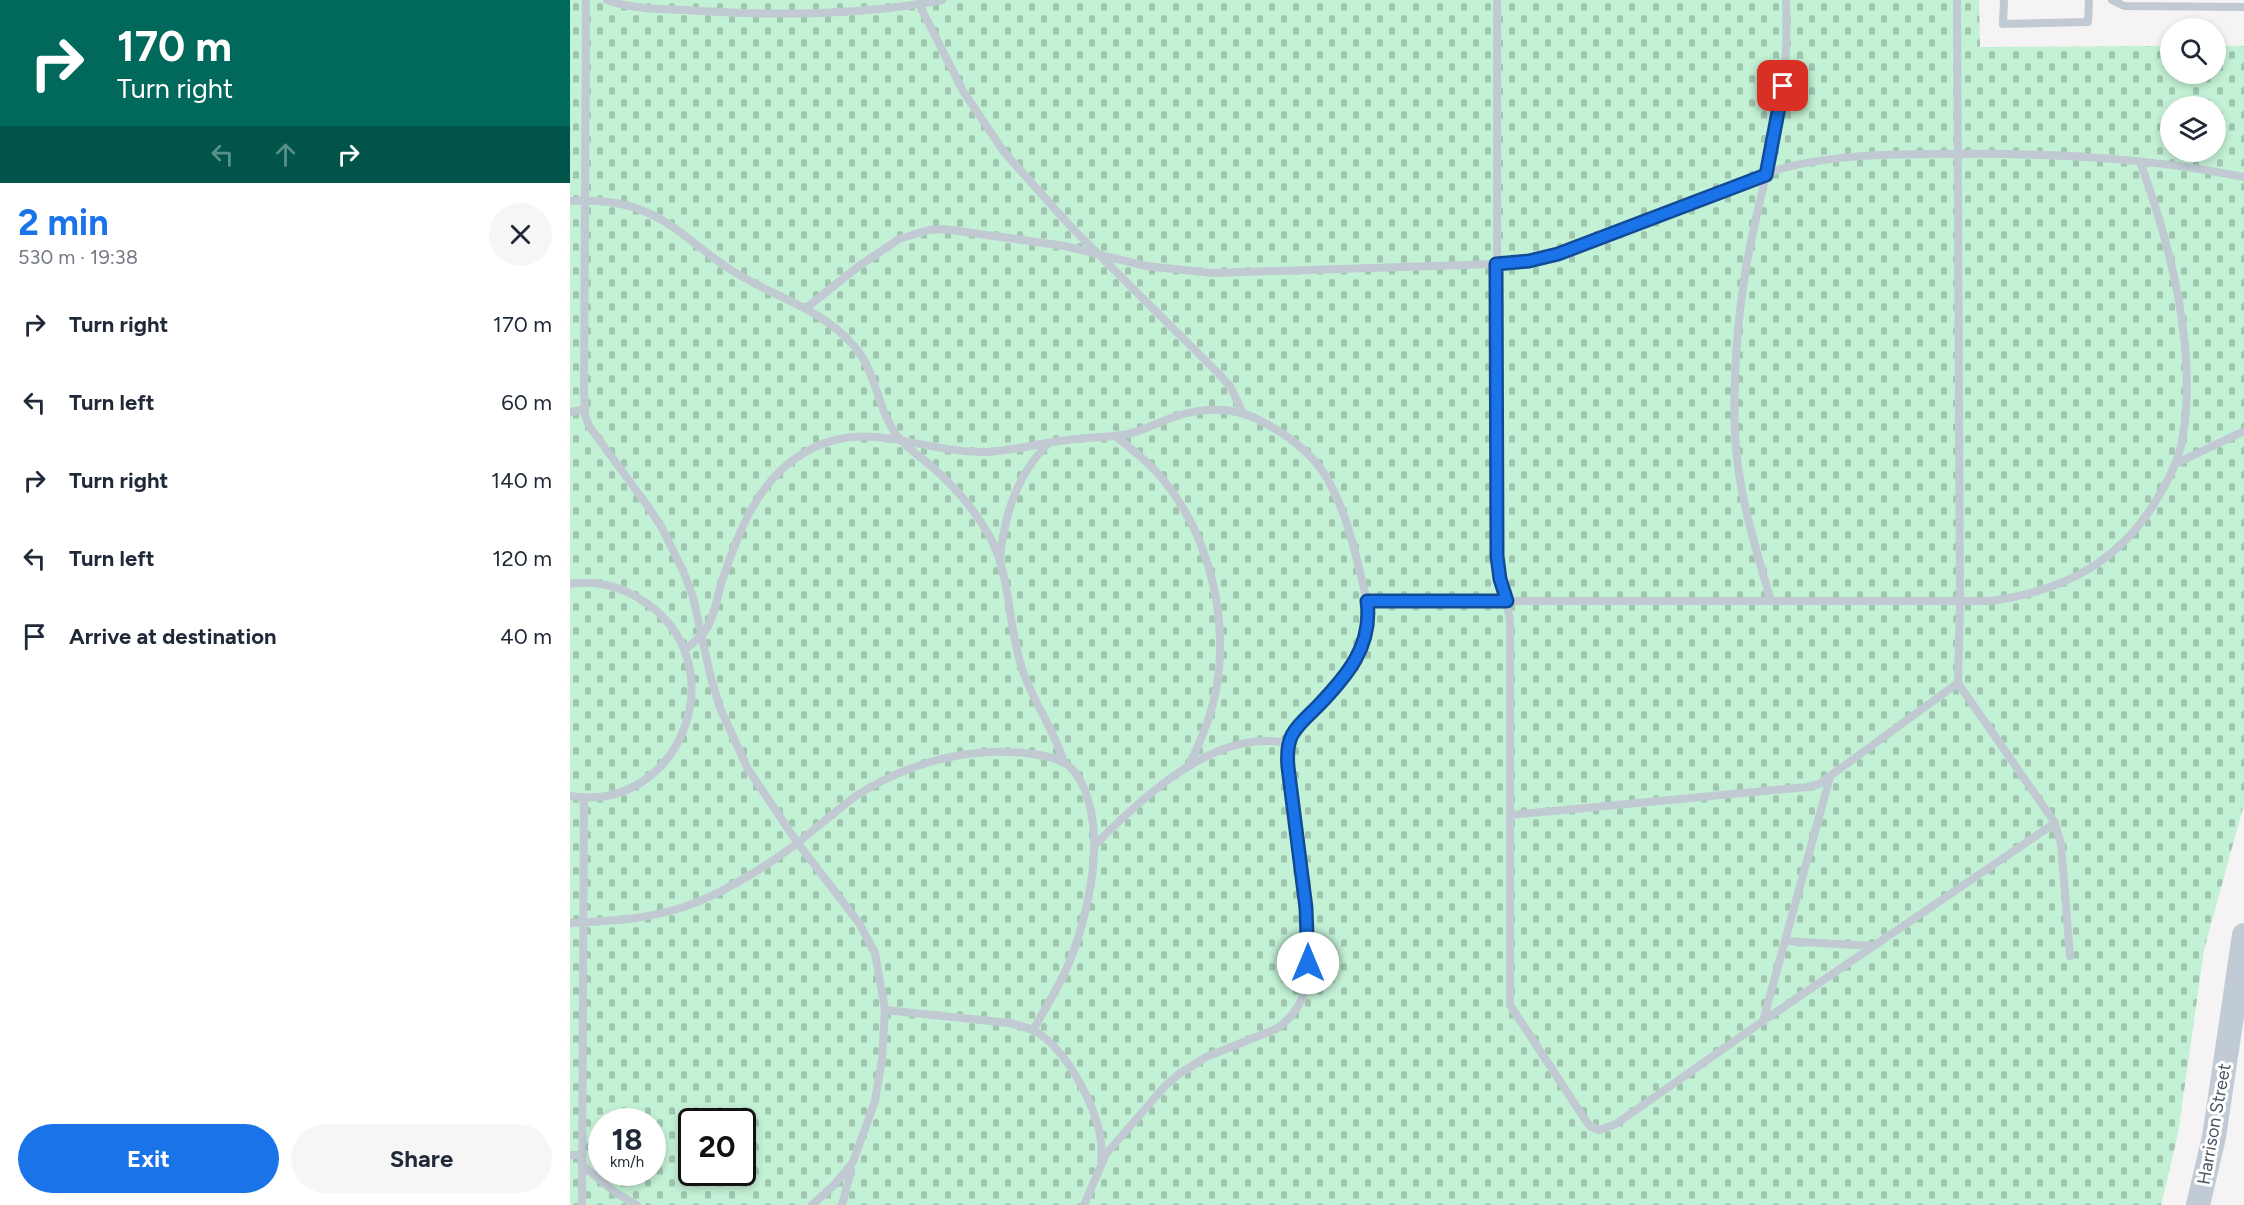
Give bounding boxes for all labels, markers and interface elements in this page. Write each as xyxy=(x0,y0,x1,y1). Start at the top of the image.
map controls xyxy=(2160,18,2226,162)
button: search xyxy=(2160,18,2226,84)
text: 170 m xyxy=(117,21,232,72)
icon: right xyxy=(18,24,96,102)
pin xyxy=(1757,60,1808,111)
icon: arrive xyxy=(1766,69,1799,102)
text: Turn right xyxy=(117,72,233,105)
button: layers xyxy=(2160,96,2226,162)
icon: left xyxy=(206,138,239,171)
icon: ahead xyxy=(269,138,302,171)
icon: right xyxy=(332,138,365,171)
text: 2 min xyxy=(18,201,109,244)
button: close xyxy=(489,203,552,266)
text: 530 m · 19:38 xyxy=(18,245,138,269)
icon: right xyxy=(18,308,51,341)
text: Turn right xyxy=(69,311,168,338)
text: 170 m xyxy=(493,311,552,338)
icon: left xyxy=(18,386,51,419)
text: Turn left xyxy=(69,389,155,416)
text: 60 m xyxy=(501,389,552,416)
icon: right xyxy=(18,464,51,497)
text: Turn right xyxy=(69,467,168,494)
text: 140 m xyxy=(491,467,552,494)
icon: left xyxy=(18,542,51,575)
text: Turn left xyxy=(69,545,155,572)
text: 120 m xyxy=(492,545,552,572)
icon: arrive xyxy=(18,620,51,653)
text: Arrive at destination xyxy=(69,623,277,650)
text: 40 m xyxy=(500,623,552,650)
position arrow xyxy=(1276,931,1340,995)
street label: Harrison Street xyxy=(2193,1061,2236,1186)
speed limit sign: 20 xyxy=(678,1108,756,1186)
text: 18 xyxy=(611,1121,643,1158)
button: Exit xyxy=(18,1124,279,1193)
button: Share xyxy=(291,1124,552,1193)
text: km/h xyxy=(610,1153,644,1171)

